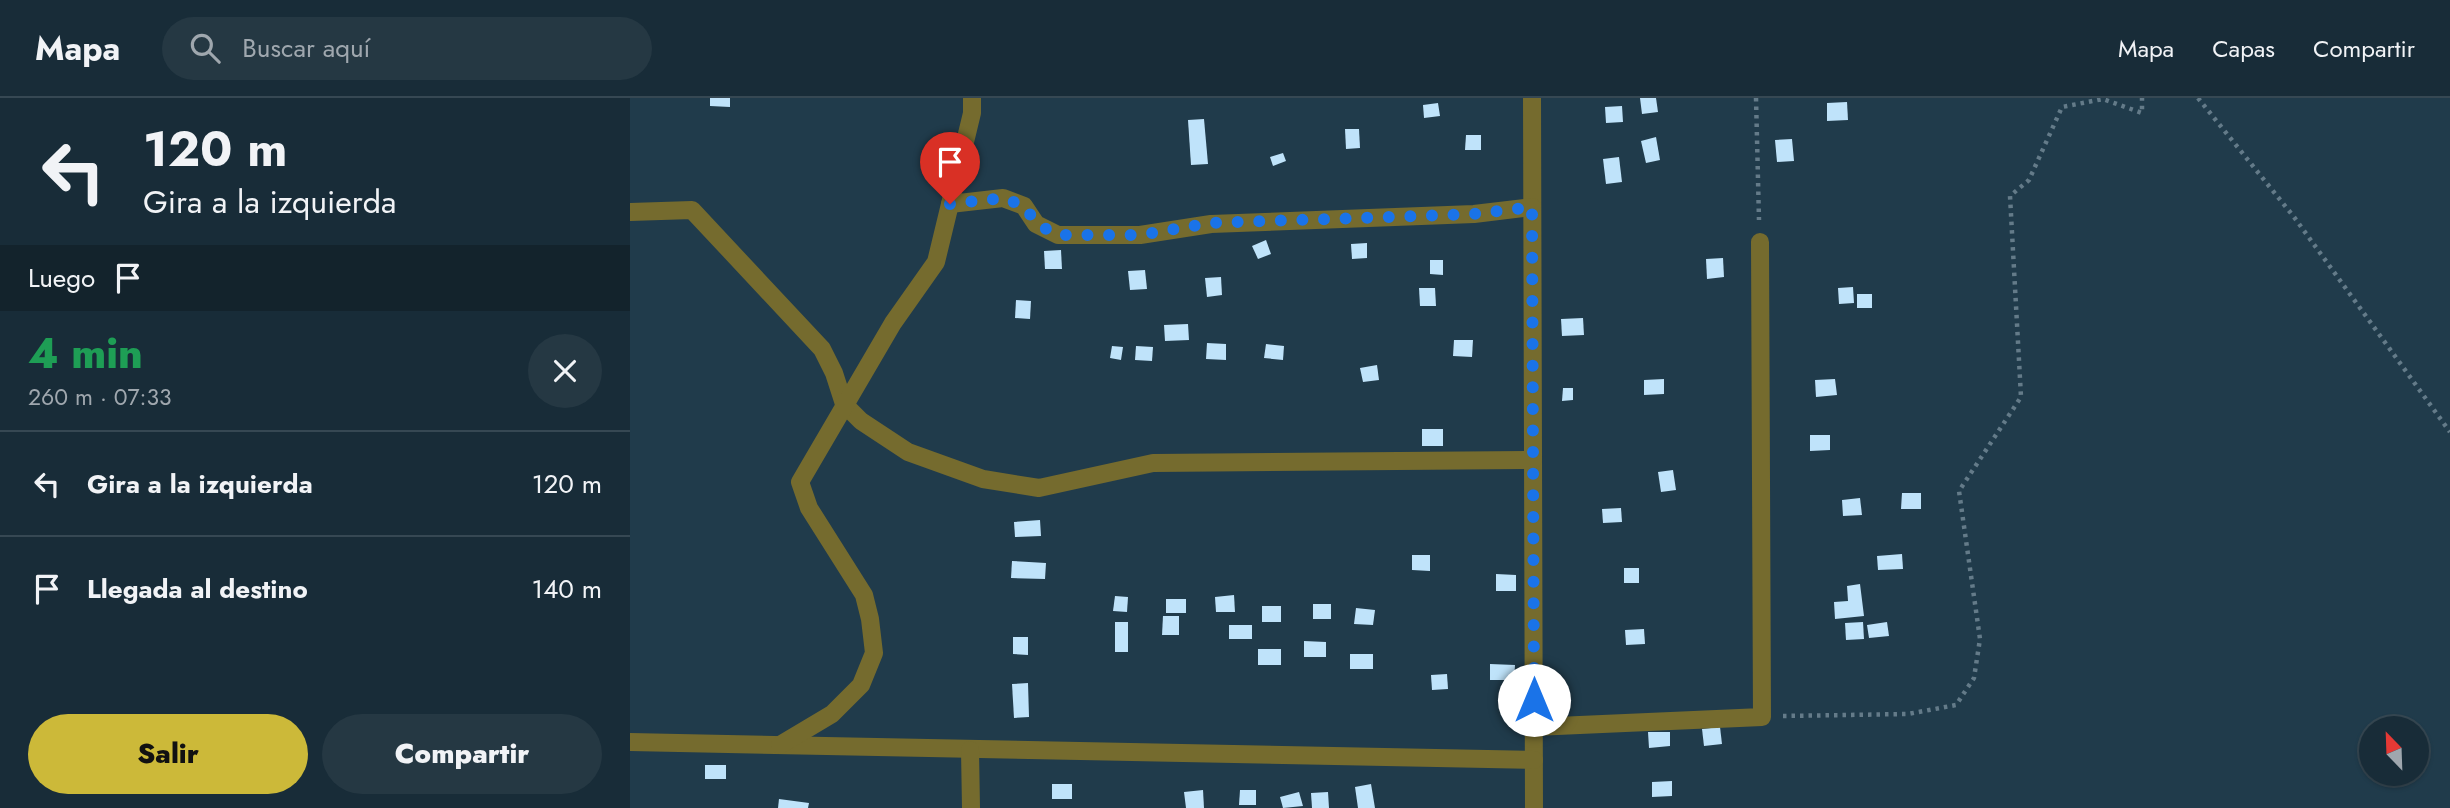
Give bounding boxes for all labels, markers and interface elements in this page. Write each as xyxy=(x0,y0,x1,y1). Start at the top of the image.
search box xyxy=(162,17,652,80)
text: Mapa xyxy=(35,25,120,72)
icon: search xyxy=(186,29,224,67)
text: Buscar aquí xyxy=(242,29,370,67)
text: Mapa xyxy=(2118,31,2174,66)
text: Capas xyxy=(2212,31,2275,66)
text: Compartir xyxy=(2313,31,2415,66)
text: 120 m xyxy=(143,114,287,184)
icon: left xyxy=(28,126,119,217)
pin xyxy=(920,132,980,204)
icon: arrive xyxy=(931,143,969,181)
text: Gira a la izquierda xyxy=(143,179,396,225)
text: Luego xyxy=(28,259,95,297)
icon: arrive xyxy=(109,259,147,297)
text: 4 min xyxy=(28,323,143,384)
button: close xyxy=(528,334,602,408)
text: 260 m · 07:33 xyxy=(28,380,172,414)
icon: left xyxy=(28,465,66,503)
text: Gira a la izquierda xyxy=(87,465,313,503)
text: 120 m xyxy=(532,465,602,503)
icon: arrive xyxy=(28,570,66,608)
text: Llegada al destino xyxy=(87,570,308,608)
text: 140 m xyxy=(531,570,602,608)
position arrow xyxy=(1497,663,1571,737)
button: Salir xyxy=(28,714,308,794)
button: Compartir xyxy=(322,714,602,794)
north arrow xyxy=(2359,716,2429,786)
map controls xyxy=(2359,716,2429,786)

